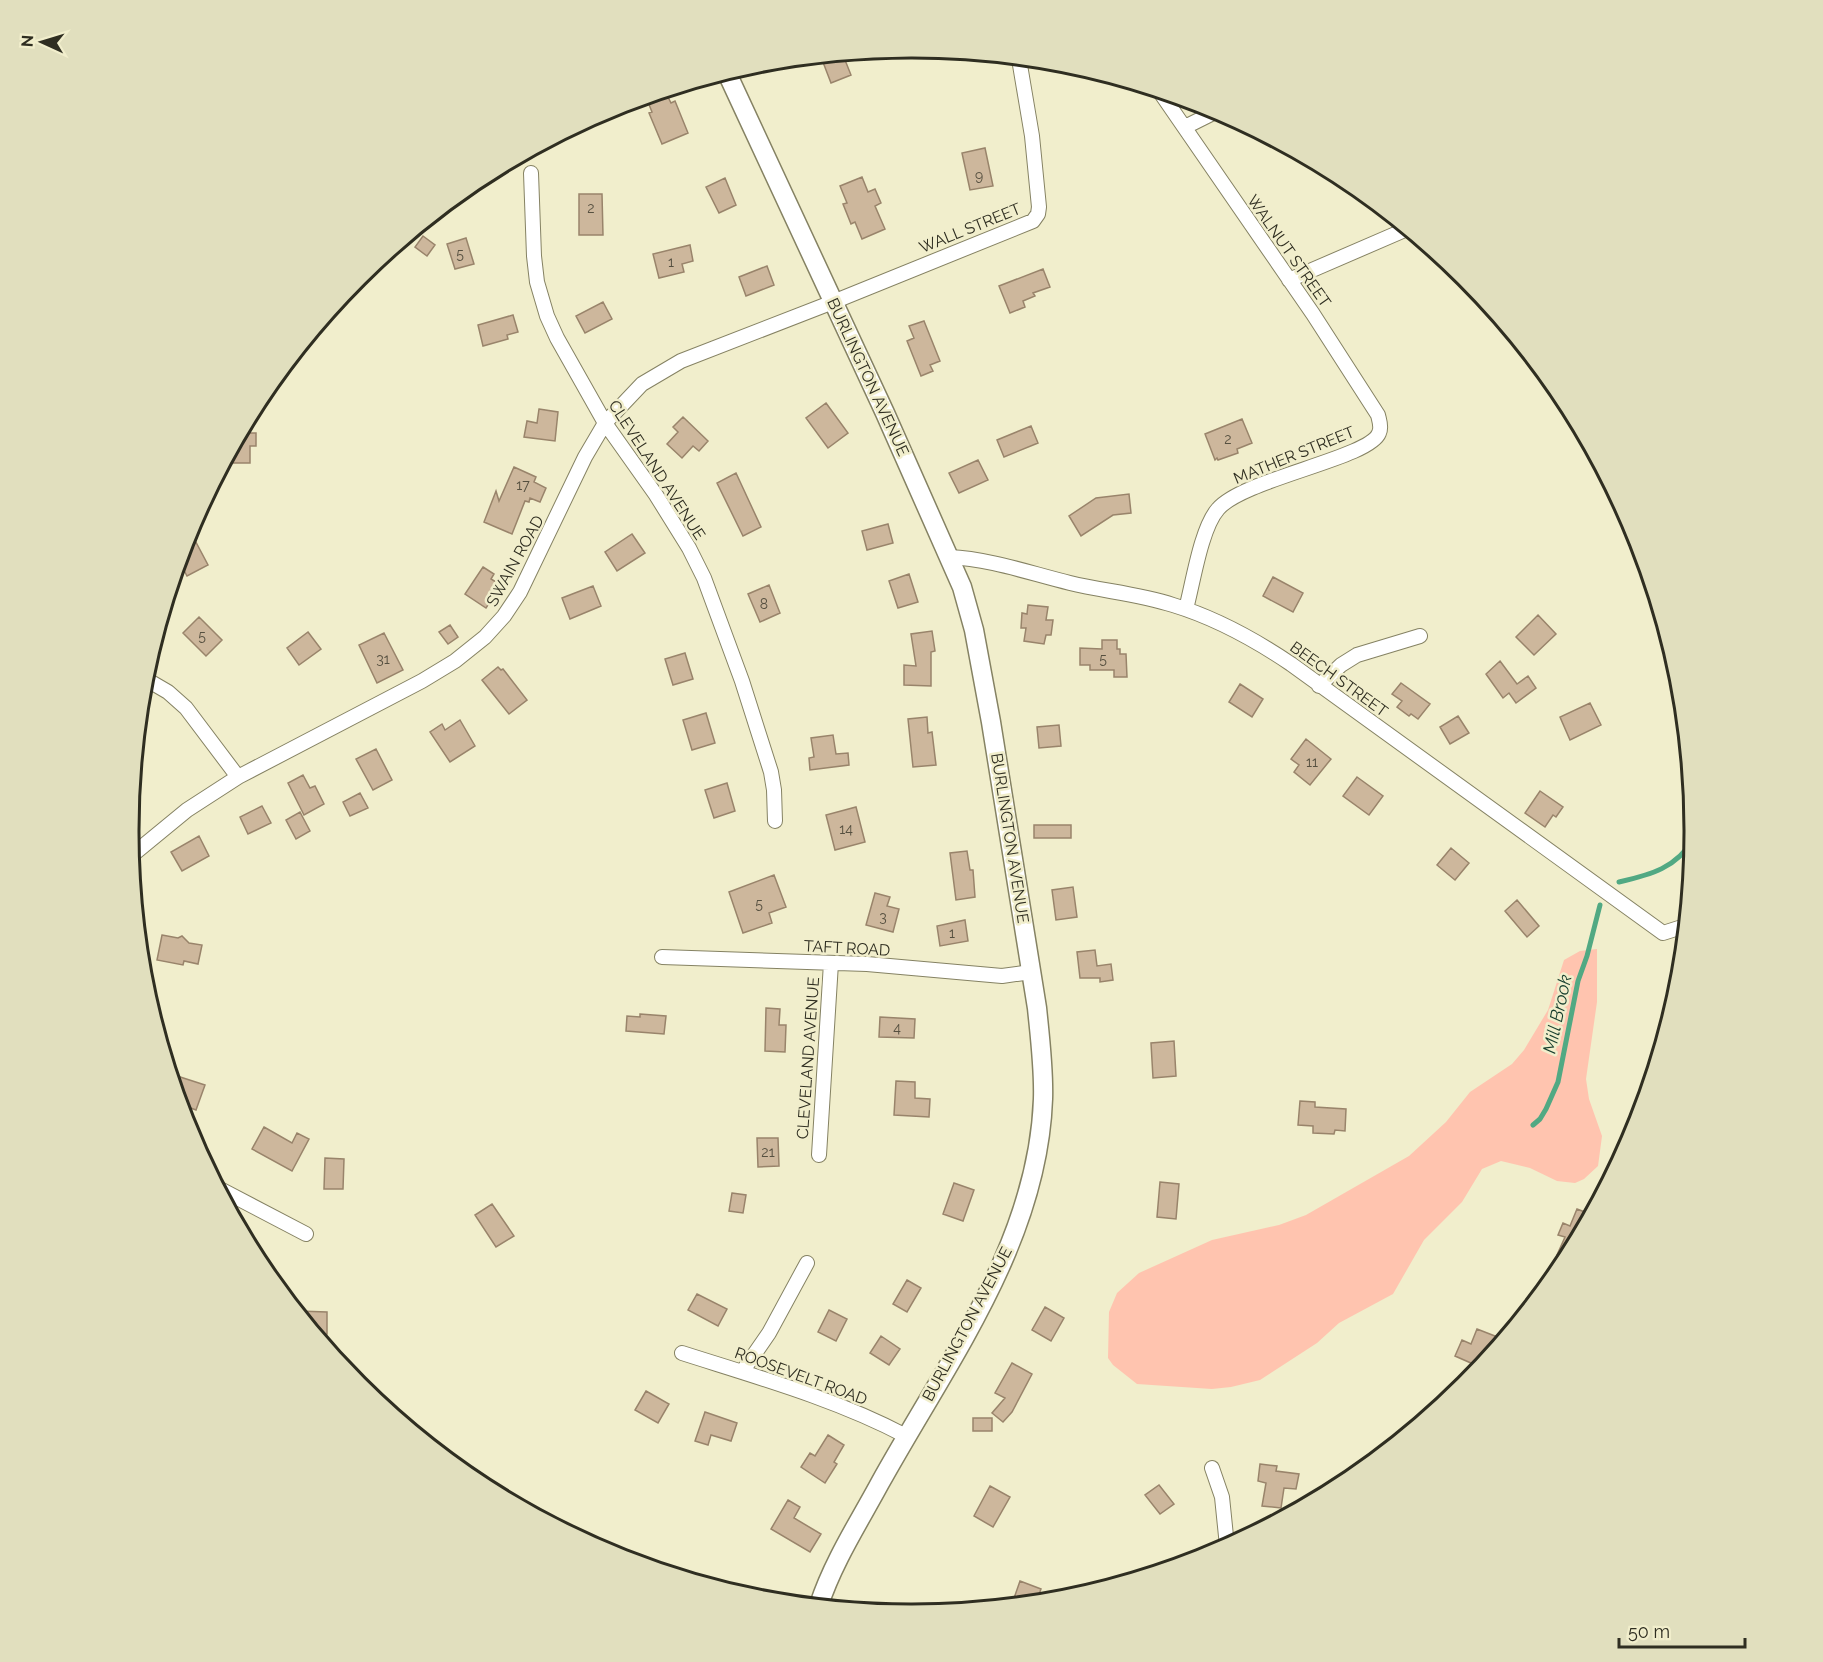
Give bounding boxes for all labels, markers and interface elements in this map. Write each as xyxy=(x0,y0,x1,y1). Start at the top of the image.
north arrow xyxy=(12,12,72,72)
text: N xyxy=(18,34,37,48)
house number: 9 xyxy=(975,168,983,184)
street label: WALNUT STREET xyxy=(1243,191,1335,311)
street label: WALL STREET xyxy=(916,199,1024,257)
house number: 2 xyxy=(587,200,595,216)
house number: 5 xyxy=(456,246,464,262)
house number: 1 xyxy=(668,254,674,270)
street label: BURLINGTON AVENUE xyxy=(823,295,913,459)
street label: CLEVELAND AVENUE xyxy=(605,397,709,544)
street label: MATHER STREET xyxy=(1231,422,1357,488)
house number: 2 xyxy=(1224,431,1232,447)
house number: 17 xyxy=(516,477,530,493)
street label: SWAIN ROAD xyxy=(482,512,548,610)
house number: 8 xyxy=(760,596,768,612)
house number: 5 xyxy=(198,628,206,644)
street label: BEECH STREET xyxy=(1287,637,1392,721)
house number: 31 xyxy=(376,651,390,667)
house number: 5 xyxy=(1099,651,1107,667)
street label: BURLINGTON AVENUE xyxy=(987,752,1033,925)
house number: 11 xyxy=(1306,754,1318,770)
house number: 14 xyxy=(839,821,853,837)
house number: 5 xyxy=(755,896,763,912)
house number: 3 xyxy=(879,909,887,925)
house number: 1 xyxy=(949,925,955,941)
street label: TAFT ROAD xyxy=(803,936,891,960)
water label: Mill Brook xyxy=(1538,972,1576,1055)
street label: CLEVELAND AVENUE xyxy=(793,976,823,1140)
house number: 4 xyxy=(893,1020,901,1036)
house number: 21 xyxy=(761,1144,775,1160)
street label: BURLINGTON AVENUE xyxy=(918,1243,1016,1404)
street label: ROOSEVELT ROAD xyxy=(732,1343,870,1409)
scale bar xyxy=(1619,1611,1745,1649)
text: 50 m xyxy=(1628,1621,1670,1642)

